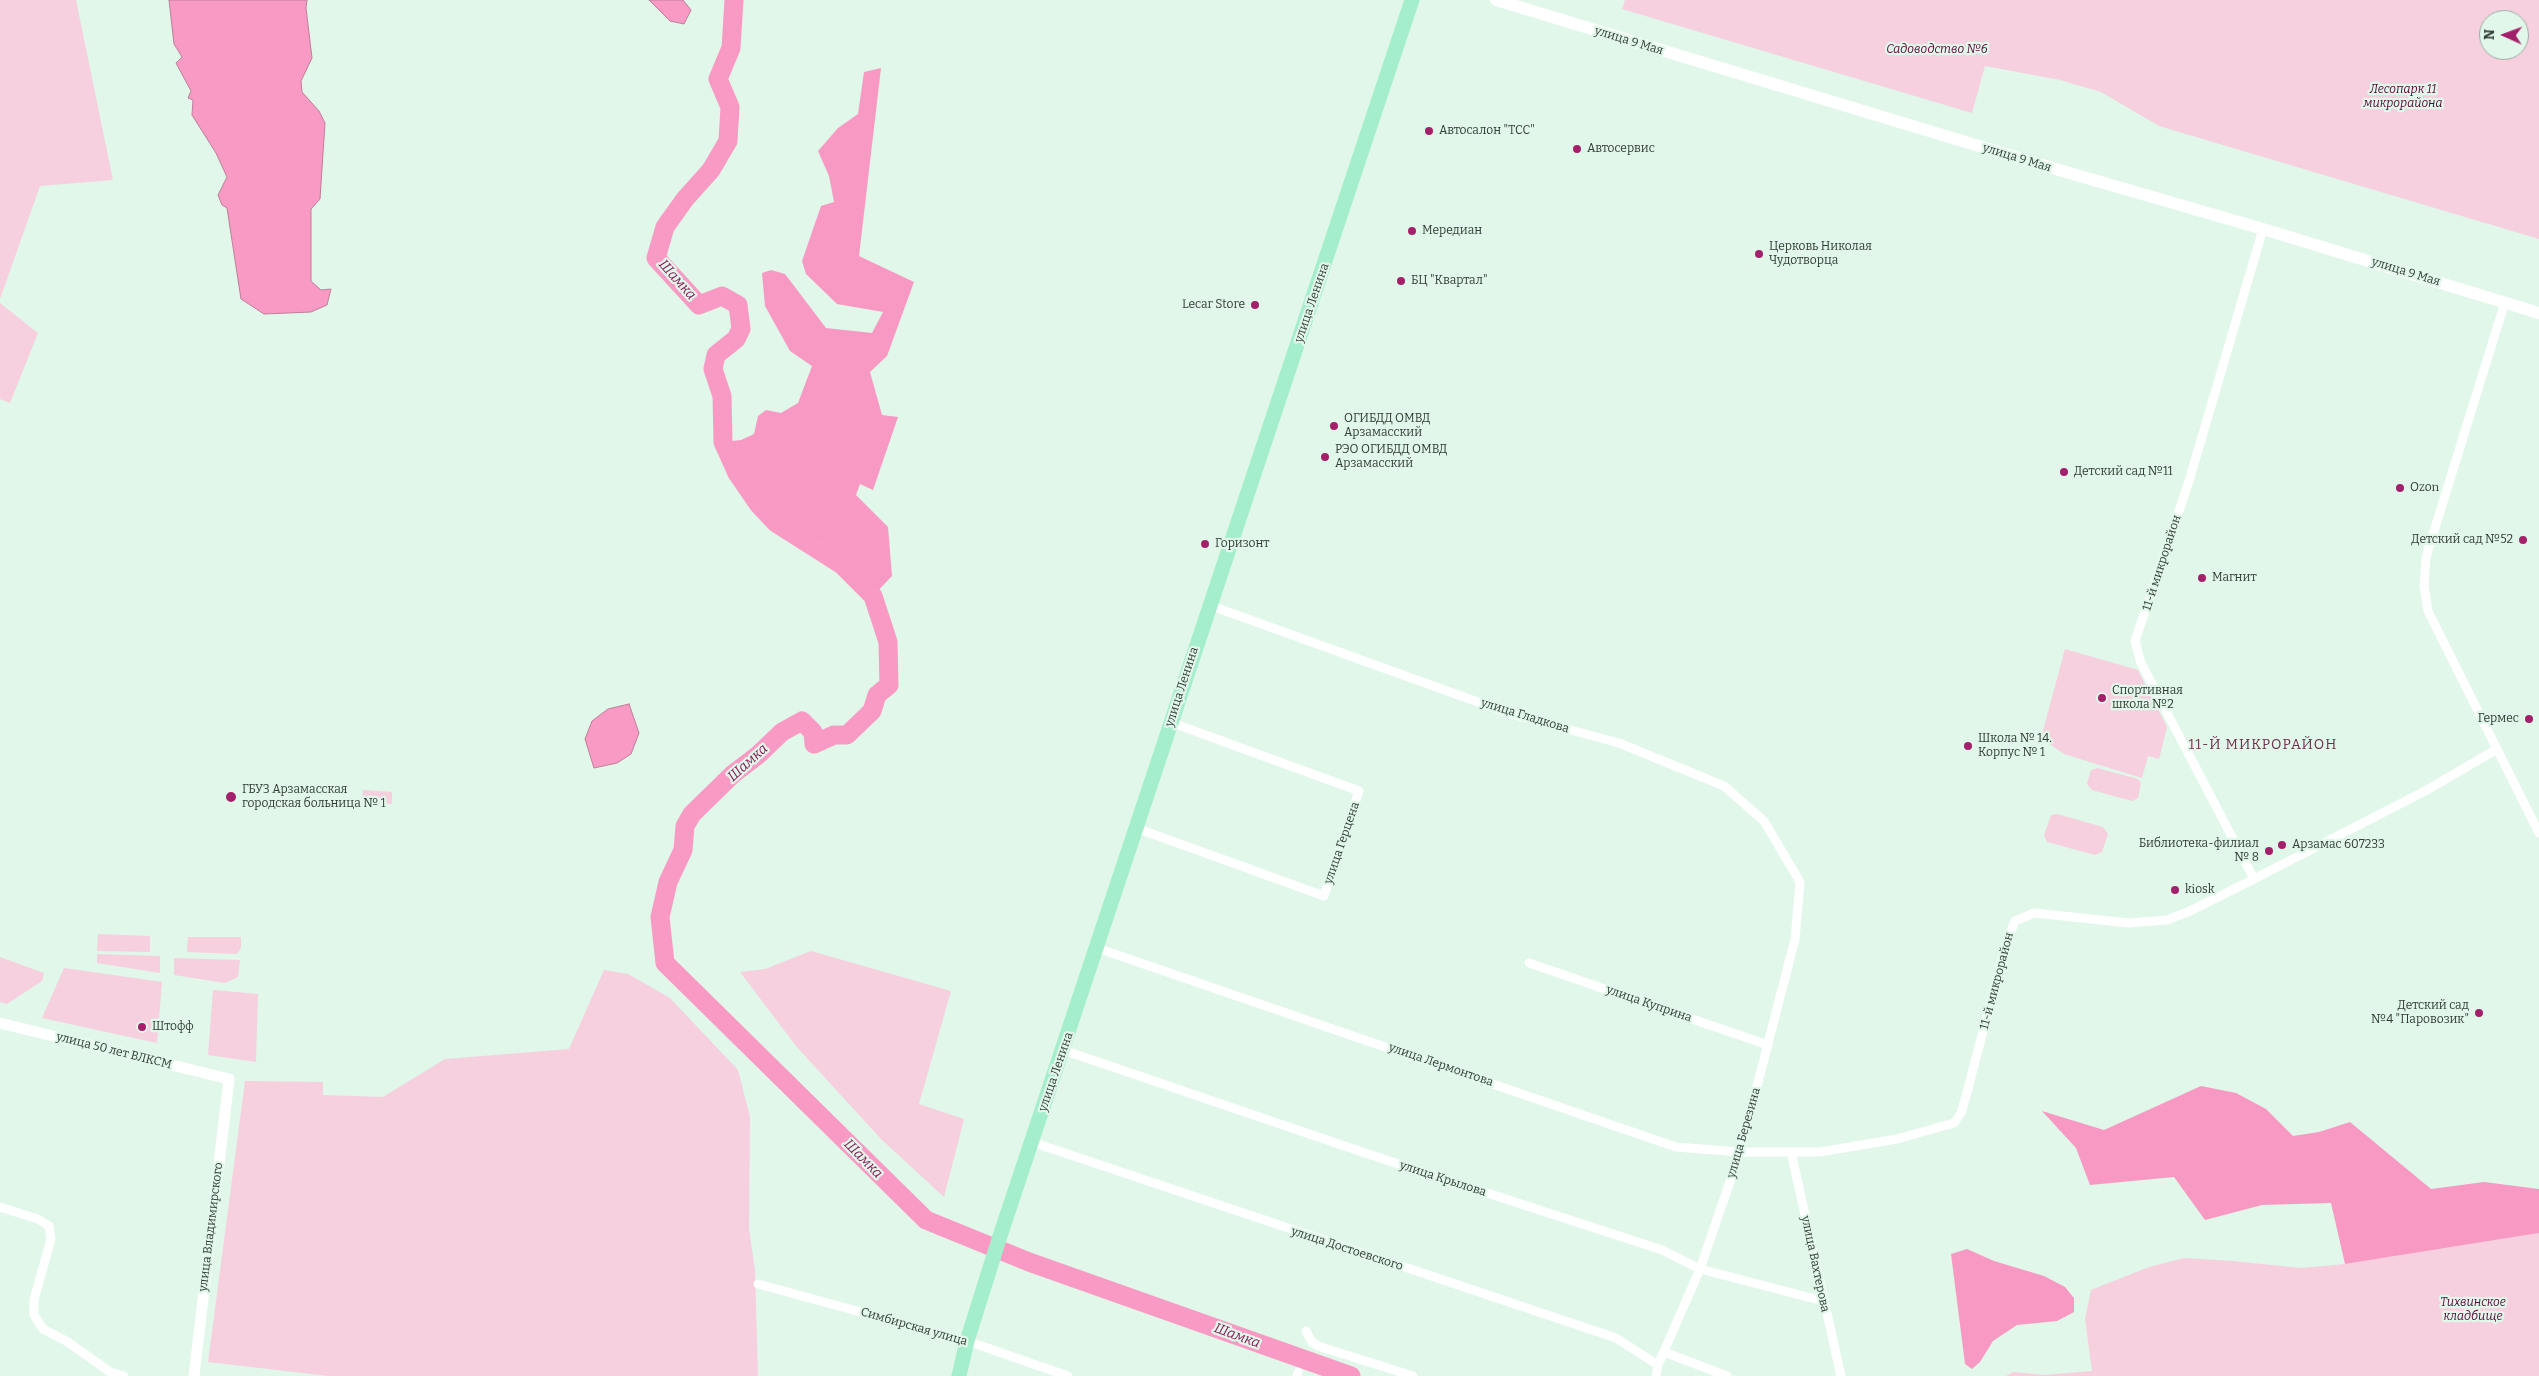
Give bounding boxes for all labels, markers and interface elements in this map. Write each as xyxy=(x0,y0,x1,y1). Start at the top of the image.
north arrow xyxy=(2479,10,2529,60)
street label: улица 9 Мая xyxy=(1593,24,1665,58)
text: N xyxy=(2481,29,2498,40)
park label: Садоводство №6 xyxy=(1886,43,1988,57)
park label: Лесопарк 11 микрорайона xyxy=(2364,83,2442,111)
place label: Автосалон "ТСС" xyxy=(1439,124,1535,138)
marker: Автосалон "ТСС" xyxy=(1423,125,1435,137)
street label: улица 9 Мая xyxy=(1981,141,2053,175)
place label: Автосервис xyxy=(1587,142,1655,156)
marker: Автосервис xyxy=(1571,143,1583,155)
place label: Мередиан xyxy=(1422,224,1482,238)
marker: Мередиан xyxy=(1406,225,1418,237)
place label: Церковь Николая Чудотворца xyxy=(1769,240,1872,268)
marker: Церковь Николая Чудотворца xyxy=(1753,248,1765,260)
street label: улица 9 Мая xyxy=(2370,255,2442,289)
water label: Шамка xyxy=(655,257,699,303)
street label: улица Ленина xyxy=(1292,261,1332,345)
place label: БЦ "Квартал" xyxy=(1411,274,1488,288)
marker: БЦ "Квартал" xyxy=(1395,275,1407,287)
place label: Lecar Store xyxy=(1182,298,1245,312)
marker: Lecar Store xyxy=(1249,299,1261,311)
place label: ОГИБДД ОМВД Арзамасский xyxy=(1344,412,1430,440)
marker: ОГИБДД ОМВД Арзамасский xyxy=(1328,420,1340,432)
place label: РЭО ОГИБДД ОМВД Арзамасский xyxy=(1335,443,1447,471)
marker: РЭО ОГИБДД ОМВД Арзамасский xyxy=(1319,451,1331,463)
place label: Детский сад №11 xyxy=(2074,465,2173,479)
marker: Детский сад №11 xyxy=(2058,466,2070,478)
place label: Ozon xyxy=(2410,481,2439,495)
marker: Ozon xyxy=(2394,482,2406,494)
street label: 11-й микрорайон xyxy=(2140,513,2184,613)
place label: Детский сад №52 xyxy=(2411,533,2513,547)
marker: Детский сад №52 xyxy=(2517,534,2529,546)
place label: Горизонт xyxy=(1215,537,1270,551)
marker: Горизонт xyxy=(1199,538,1211,550)
place label: Магнит xyxy=(2212,571,2257,585)
marker: Магнит xyxy=(2196,572,2208,584)
street label: улица Ленина xyxy=(1162,645,1202,729)
place label: Спортивная школа №2 xyxy=(2112,684,2183,712)
marker: Спортивная школа №2 xyxy=(2096,692,2108,704)
street label: улица Гладкова xyxy=(1479,696,1571,736)
place label: Гермес xyxy=(2478,712,2519,726)
marker: Гермес xyxy=(2523,713,2535,725)
place label: Школа № 14. Корпус № 1 xyxy=(1978,732,2052,760)
district label: 11-Й МИКРОРАЙОН xyxy=(2187,737,2339,753)
marker: Школа № 14. Корпус № 1 xyxy=(1962,740,1974,752)
water label: Шамка xyxy=(725,741,771,785)
place label: ГБУЗ Арзамасская городская больница № 1 xyxy=(242,783,386,811)
marker: ГБУЗ Арзамасская городская больница № 1 xyxy=(224,790,238,804)
street label: улица Герцена xyxy=(1321,800,1363,886)
place label: Библиотека-филиал № 8 xyxy=(2139,837,2259,865)
place label: Арзамас 607233 xyxy=(2292,838,2385,852)
marker: Арзамас 607233 xyxy=(2276,839,2288,851)
marker: Библиотека-филиал № 8 xyxy=(2263,845,2275,857)
place label: kiosk xyxy=(2185,883,2215,897)
marker: kiosk xyxy=(2169,884,2181,896)
street label: 11-й микрорайон xyxy=(1977,931,2017,1031)
street label: улица Куприна xyxy=(1604,983,1694,1025)
place label: Детский сад №4 "Паровозик" xyxy=(2371,999,2469,1027)
marker: Детский сад №4 "Паровозик" xyxy=(2473,1007,2485,1019)
place label: Штофф xyxy=(152,1020,194,1034)
marker: Штофф xyxy=(136,1021,148,1033)
street label: улица 50 лет ВЛКСМ xyxy=(55,1030,173,1072)
street label: улица Ленина xyxy=(1036,1030,1076,1114)
street label: улица Лермонтова xyxy=(1387,1040,1495,1090)
street label: улица Березина xyxy=(1724,1086,1764,1180)
water label: Шамка xyxy=(840,1136,886,1182)
street label: улица Крылова xyxy=(1398,1158,1488,1200)
street label: улица Владимирского xyxy=(196,1162,226,1292)
street label: улица Вахтерова xyxy=(1798,1214,1832,1314)
street label: улица Достоевского xyxy=(1289,1224,1405,1274)
park label: Тихвинское кладбище xyxy=(2440,1296,2506,1324)
street label: Симбирская улица xyxy=(859,1305,969,1349)
water label: Шамка xyxy=(1212,1320,1262,1352)

